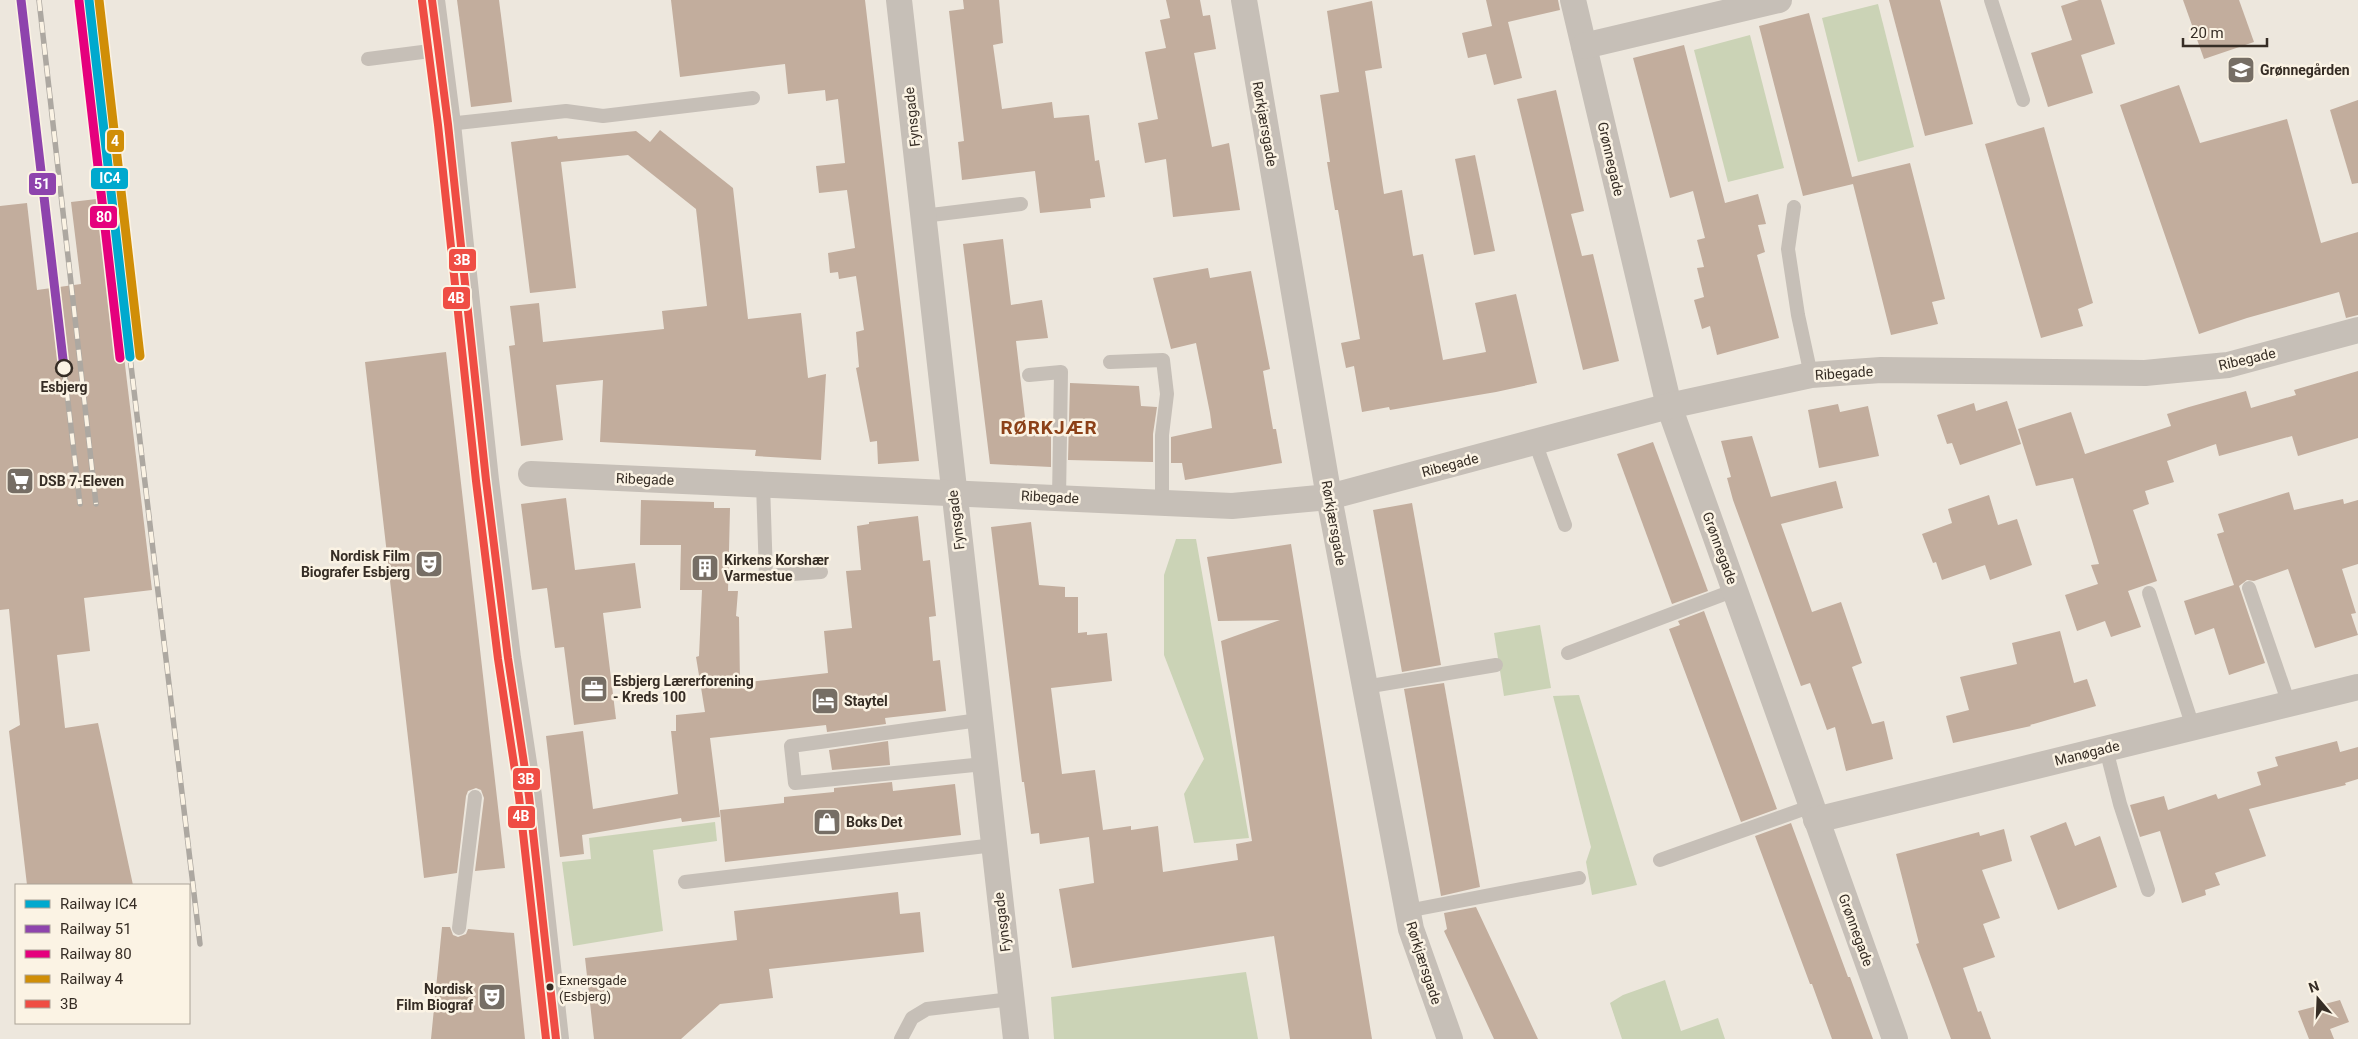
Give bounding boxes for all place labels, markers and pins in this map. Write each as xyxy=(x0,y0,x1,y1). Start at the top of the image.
school or university icon: Grønnegården xyxy=(2226,55,2256,85)
place label: Grønnegården xyxy=(2260,62,2350,78)
marker: Esbjerg xyxy=(55,359,73,377)
place label: Esbjerg xyxy=(40,379,88,395)
supermarket icon: DSB 7-Eleven xyxy=(5,466,35,496)
place label: DSB 7-Eleven xyxy=(39,473,124,489)
place label: Nordisk Film Biografer Esbjerg xyxy=(301,548,410,580)
theatre icon: Nordisk Film Biografer Esbjerg xyxy=(414,549,444,579)
place label: Kirkens Korshær Varmestue xyxy=(724,552,829,584)
building icon: Kirkens Korshær Varmestue xyxy=(690,553,720,583)
place label: Esbjerg Lærerforening - Kreds 100 xyxy=(613,673,754,705)
office icon: Esbjerg Lærerforening - Kreds 100 xyxy=(579,674,609,704)
hotel icon: Staytel xyxy=(810,686,840,716)
place label: Staytel xyxy=(844,693,888,709)
shop icon: Boks Det xyxy=(812,807,842,837)
place label: Boks Det xyxy=(846,814,903,830)
place label: Exnersgade (Esbjerg) xyxy=(559,973,627,1004)
place label: Nordisk Film Biograf xyxy=(396,981,474,1013)
theatre icon: Nordisk Film Biograf xyxy=(477,982,507,1012)
marker: Exnersgade (Esbjerg) xyxy=(545,982,555,992)

